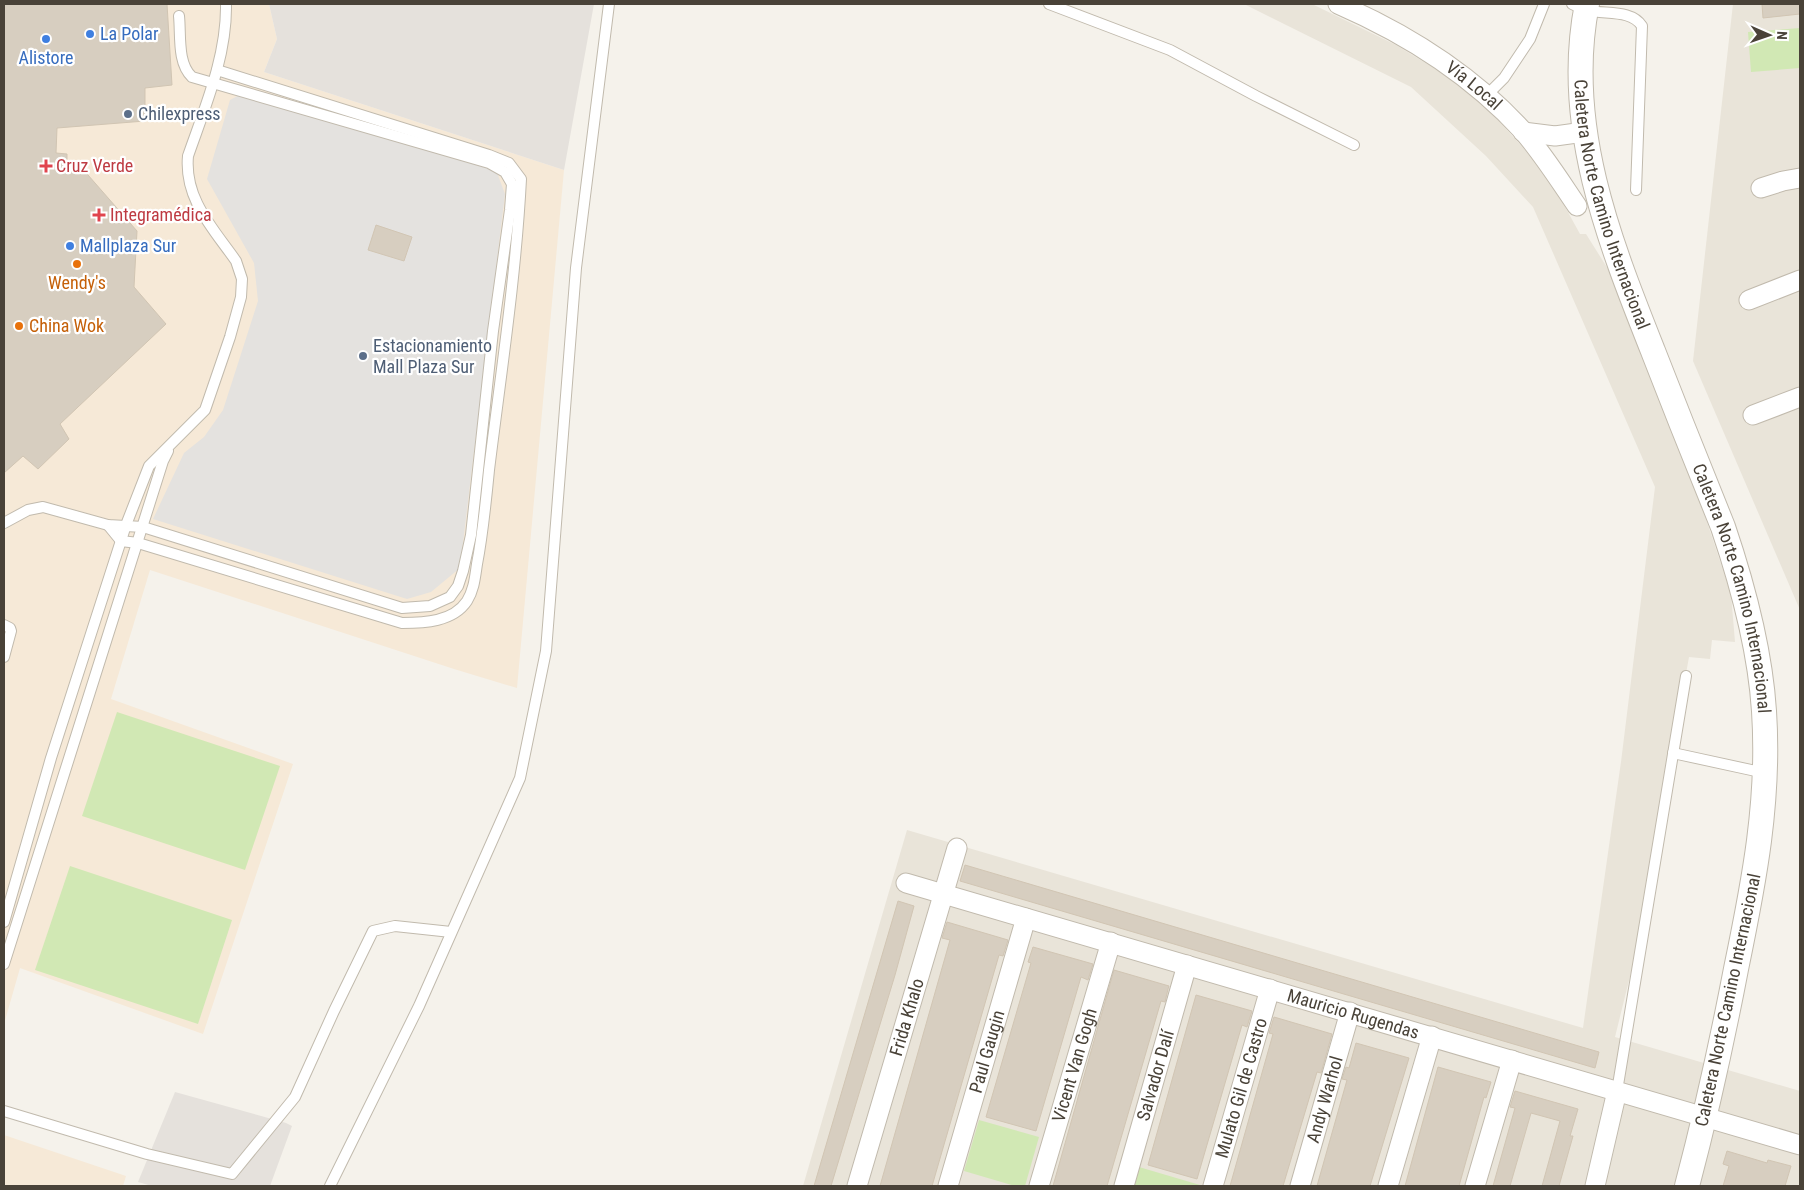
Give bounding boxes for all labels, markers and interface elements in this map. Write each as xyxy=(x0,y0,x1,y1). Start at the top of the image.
north arrow xyxy=(1744,10,1794,60)
place label: La Polar xyxy=(100,23,159,44)
marker: La Polar xyxy=(84,28,96,40)
text: N xyxy=(1774,31,1790,40)
marker: Alistore xyxy=(40,33,52,45)
place label: Alistore xyxy=(19,47,73,68)
street label: Vía Local xyxy=(1442,56,1507,114)
street label: Caletera Norte Camino Internacional xyxy=(1570,79,1654,332)
place label: Chilexpress xyxy=(138,103,221,124)
marker: Chilexpress xyxy=(122,108,134,120)
place label: Cruz Verde xyxy=(56,155,133,176)
marker: Cruz Verde xyxy=(40,160,52,172)
place label: Integramédica xyxy=(110,204,212,225)
marker: Integramédica xyxy=(92,208,106,222)
place label: Mallplaza Sur xyxy=(80,235,177,256)
marker: Mallplaza Sur xyxy=(64,240,76,252)
marker: Wendy's xyxy=(71,258,83,270)
place label: Wendy's xyxy=(48,272,106,293)
place label: China Wok xyxy=(29,315,104,336)
marker: China Wok xyxy=(13,320,25,332)
place label: Estacionamiento Mall Plaza Sur xyxy=(373,335,492,377)
marker: Estacionamiento Mall Plaza Sur xyxy=(357,350,369,362)
street label: Caletera Norte Camino Internacional xyxy=(1689,461,1775,714)
street label: Caletera Norte Camino Internacional xyxy=(1690,871,1765,1128)
street label: Frida Khalo xyxy=(885,976,928,1058)
street label: Mauricio Rugendas xyxy=(1285,984,1422,1043)
street label: Vicent Van Gogh xyxy=(1047,1006,1101,1124)
street label: Paul Gaugin xyxy=(965,1008,1009,1095)
street label: Mulato Gil de Castro xyxy=(1211,1015,1271,1160)
street label: Salvador Dalí xyxy=(1132,1027,1178,1123)
street label: Andy Warhol xyxy=(1302,1054,1347,1145)

